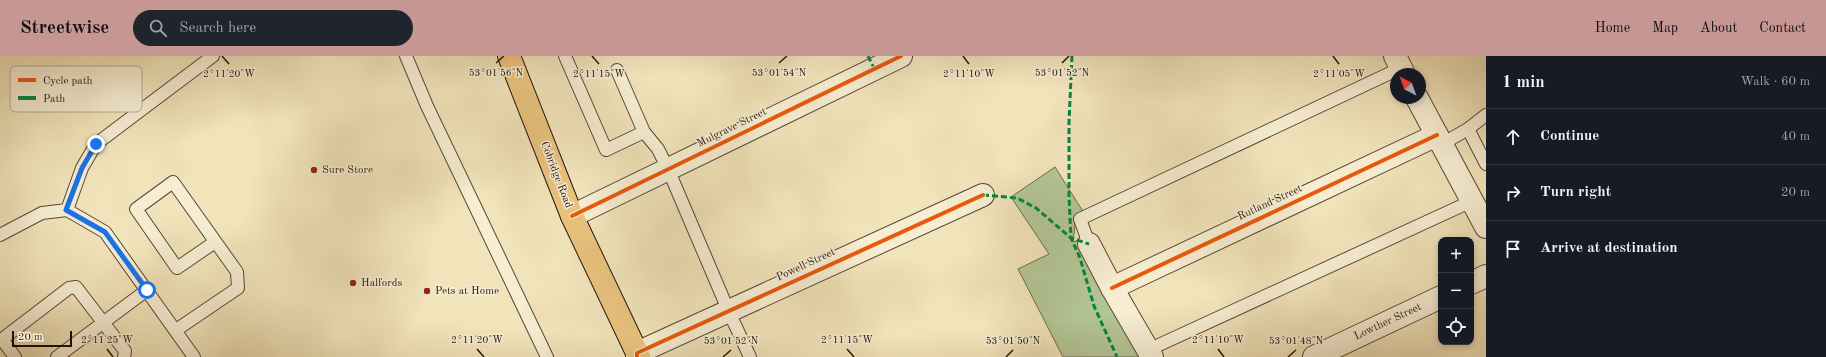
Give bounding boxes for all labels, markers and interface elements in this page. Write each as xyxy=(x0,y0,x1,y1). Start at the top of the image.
search box xyxy=(133,10,413,46)
icon: search xyxy=(147,17,169,39)
text: Streetwise xyxy=(20,19,109,38)
text: Search here xyxy=(179,21,256,36)
text: Home xyxy=(1595,21,1630,35)
text: Map xyxy=(1652,21,1678,35)
text: About xyxy=(1700,21,1737,35)
text: Contact xyxy=(1759,21,1806,35)
legend xyxy=(10,66,142,112)
text: 53°01'56"N xyxy=(469,68,524,78)
text: 53°01'54"N xyxy=(752,68,807,78)
text: 53°01'52"N xyxy=(1035,68,1090,78)
north arrow xyxy=(1390,68,1426,104)
text: 2°11'20"W xyxy=(203,69,255,79)
text: 2°11'15"W xyxy=(573,69,625,79)
text: 2°11'10"W xyxy=(943,69,995,79)
text: 2°11'05"W xyxy=(1313,69,1365,79)
text: 1 min xyxy=(1502,74,1545,91)
text: Walk · 60 m xyxy=(1741,75,1810,88)
text: Cycle path xyxy=(43,76,93,87)
text: Path xyxy=(43,94,65,105)
street label: Mulgrave Street xyxy=(695,106,769,150)
icon: ahead xyxy=(1502,126,1524,148)
text: Continue xyxy=(1540,129,1599,144)
text: 40 m xyxy=(1781,130,1810,143)
route end xyxy=(87,135,105,153)
street label: Cobridge Road xyxy=(538,140,574,210)
marker: Sure Store xyxy=(309,165,319,175)
place label: Sure Store xyxy=(322,165,373,176)
icon: right xyxy=(1502,182,1524,204)
street label: Rutland Street xyxy=(1236,183,1304,223)
text: Turn right xyxy=(1540,185,1611,200)
text: 20 m xyxy=(1781,186,1810,199)
map controls xyxy=(1438,237,1474,345)
button: + xyxy=(1438,237,1474,273)
icon: arrive xyxy=(1502,238,1524,260)
text: Arrive at destination xyxy=(1540,241,1678,256)
street label: Powell Street xyxy=(775,247,837,283)
button: − xyxy=(1438,273,1474,309)
marker: Halfords xyxy=(348,278,358,288)
place label: Halfords xyxy=(361,278,402,289)
route start xyxy=(138,281,156,299)
marker: Pets at Home xyxy=(422,286,432,296)
place label: Pets at Home xyxy=(435,286,499,297)
street label: Lowther Street xyxy=(1353,302,1423,342)
button: locate xyxy=(1438,309,1474,345)
scale bar xyxy=(12,329,72,348)
text: 20 m xyxy=(18,332,43,343)
text: 2°11'25"W xyxy=(81,335,133,345)
text: 2°11'20"W xyxy=(451,335,503,345)
text: 2°11'15"W xyxy=(821,335,873,345)
text: 2°11'10"W xyxy=(1192,335,1244,345)
text: 53°01'52"N xyxy=(704,336,759,346)
text: 53°01'50"N xyxy=(986,336,1041,346)
text: 53°01'48"N xyxy=(1269,336,1324,346)

